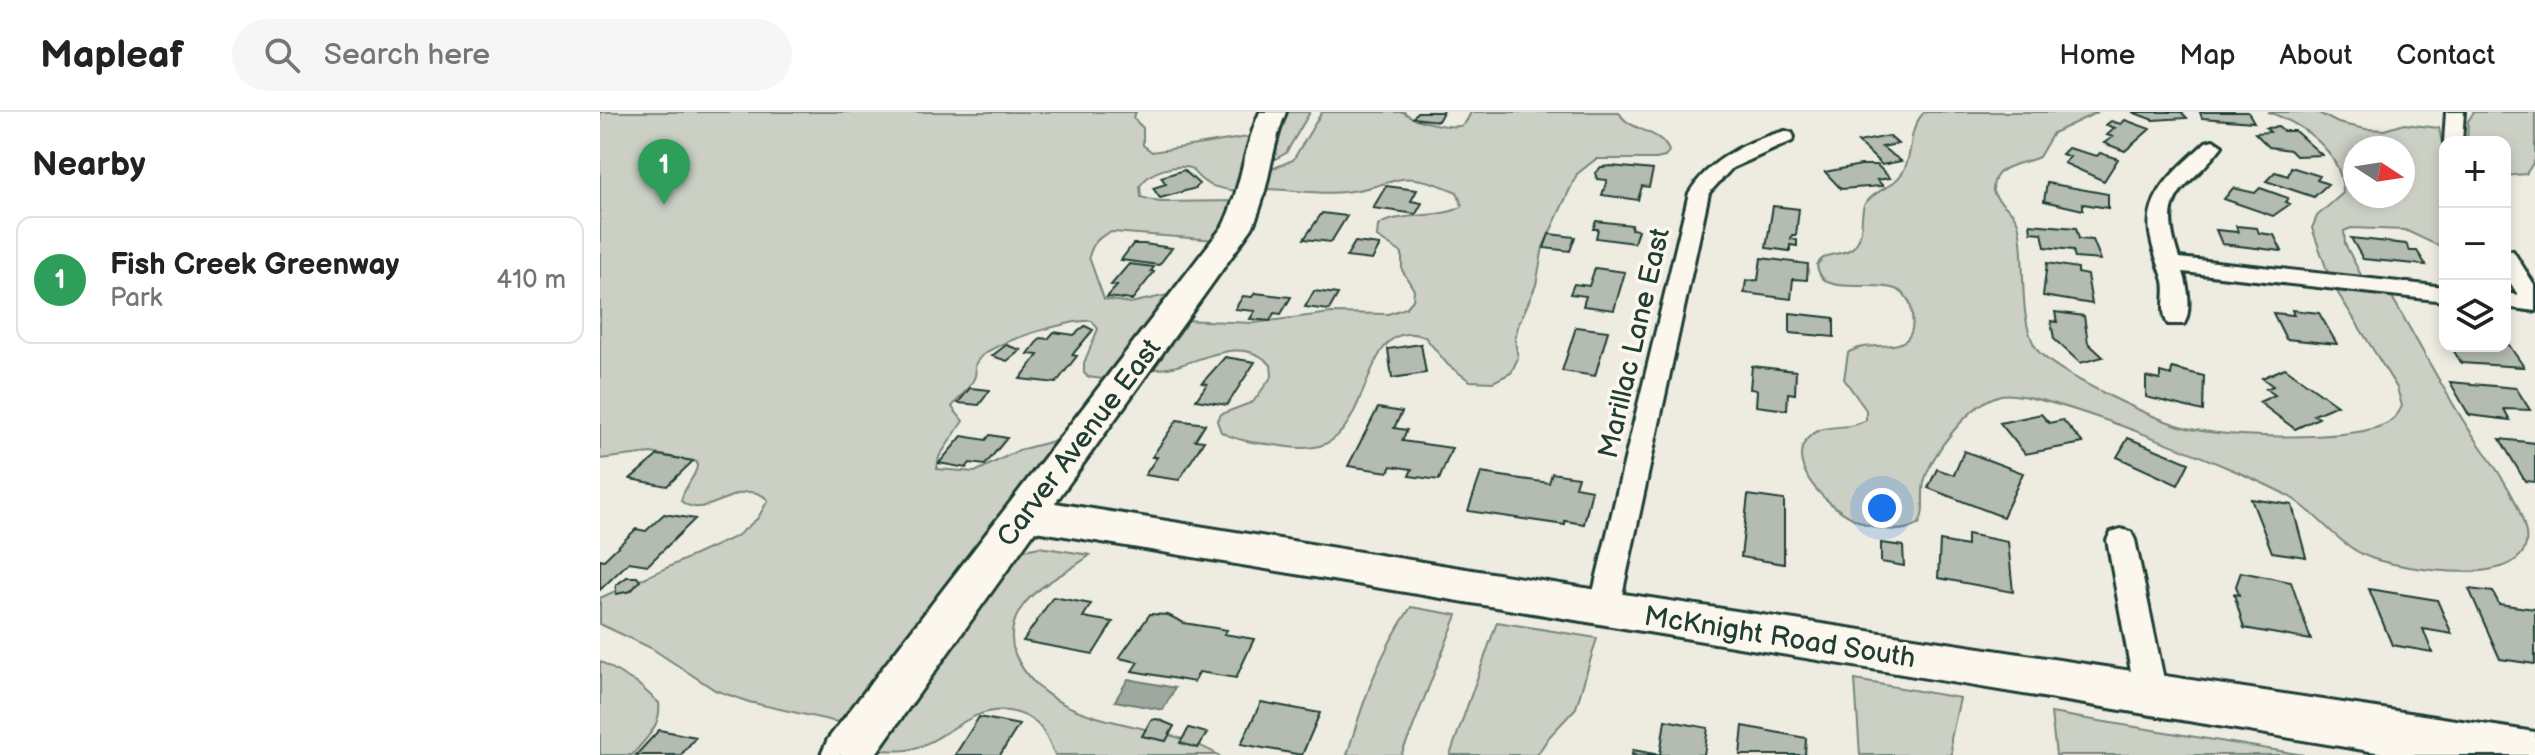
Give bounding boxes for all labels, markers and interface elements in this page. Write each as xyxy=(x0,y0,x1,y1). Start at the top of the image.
search box xyxy=(232,19,792,91)
text: Mapleaf xyxy=(40,33,184,78)
icon: search xyxy=(260,33,304,77)
text: Search here xyxy=(324,37,490,73)
text: Home xyxy=(2059,39,2135,72)
text: Map xyxy=(2179,39,2236,72)
text: About xyxy=(2280,39,2352,72)
text: Contact xyxy=(2396,39,2495,72)
north arrow xyxy=(2343,136,2415,208)
map controls xyxy=(2439,136,2511,352)
button: + xyxy=(2439,136,2511,208)
pin: 1 xyxy=(638,139,690,205)
text: Nearby xyxy=(32,144,146,185)
button: − xyxy=(2439,208,2511,280)
street label: Marillac Lane East xyxy=(1592,225,1677,462)
text: Fish Creek Greenway xyxy=(110,247,399,283)
text: 1 xyxy=(55,265,65,296)
text: 410 m xyxy=(496,265,566,296)
button: layers xyxy=(2439,280,2511,352)
text: Park xyxy=(110,283,162,314)
street label: Carver Avenue East xyxy=(990,332,1168,553)
your location xyxy=(1862,488,1902,528)
street label: McKnight Road South xyxy=(1642,600,1918,675)

